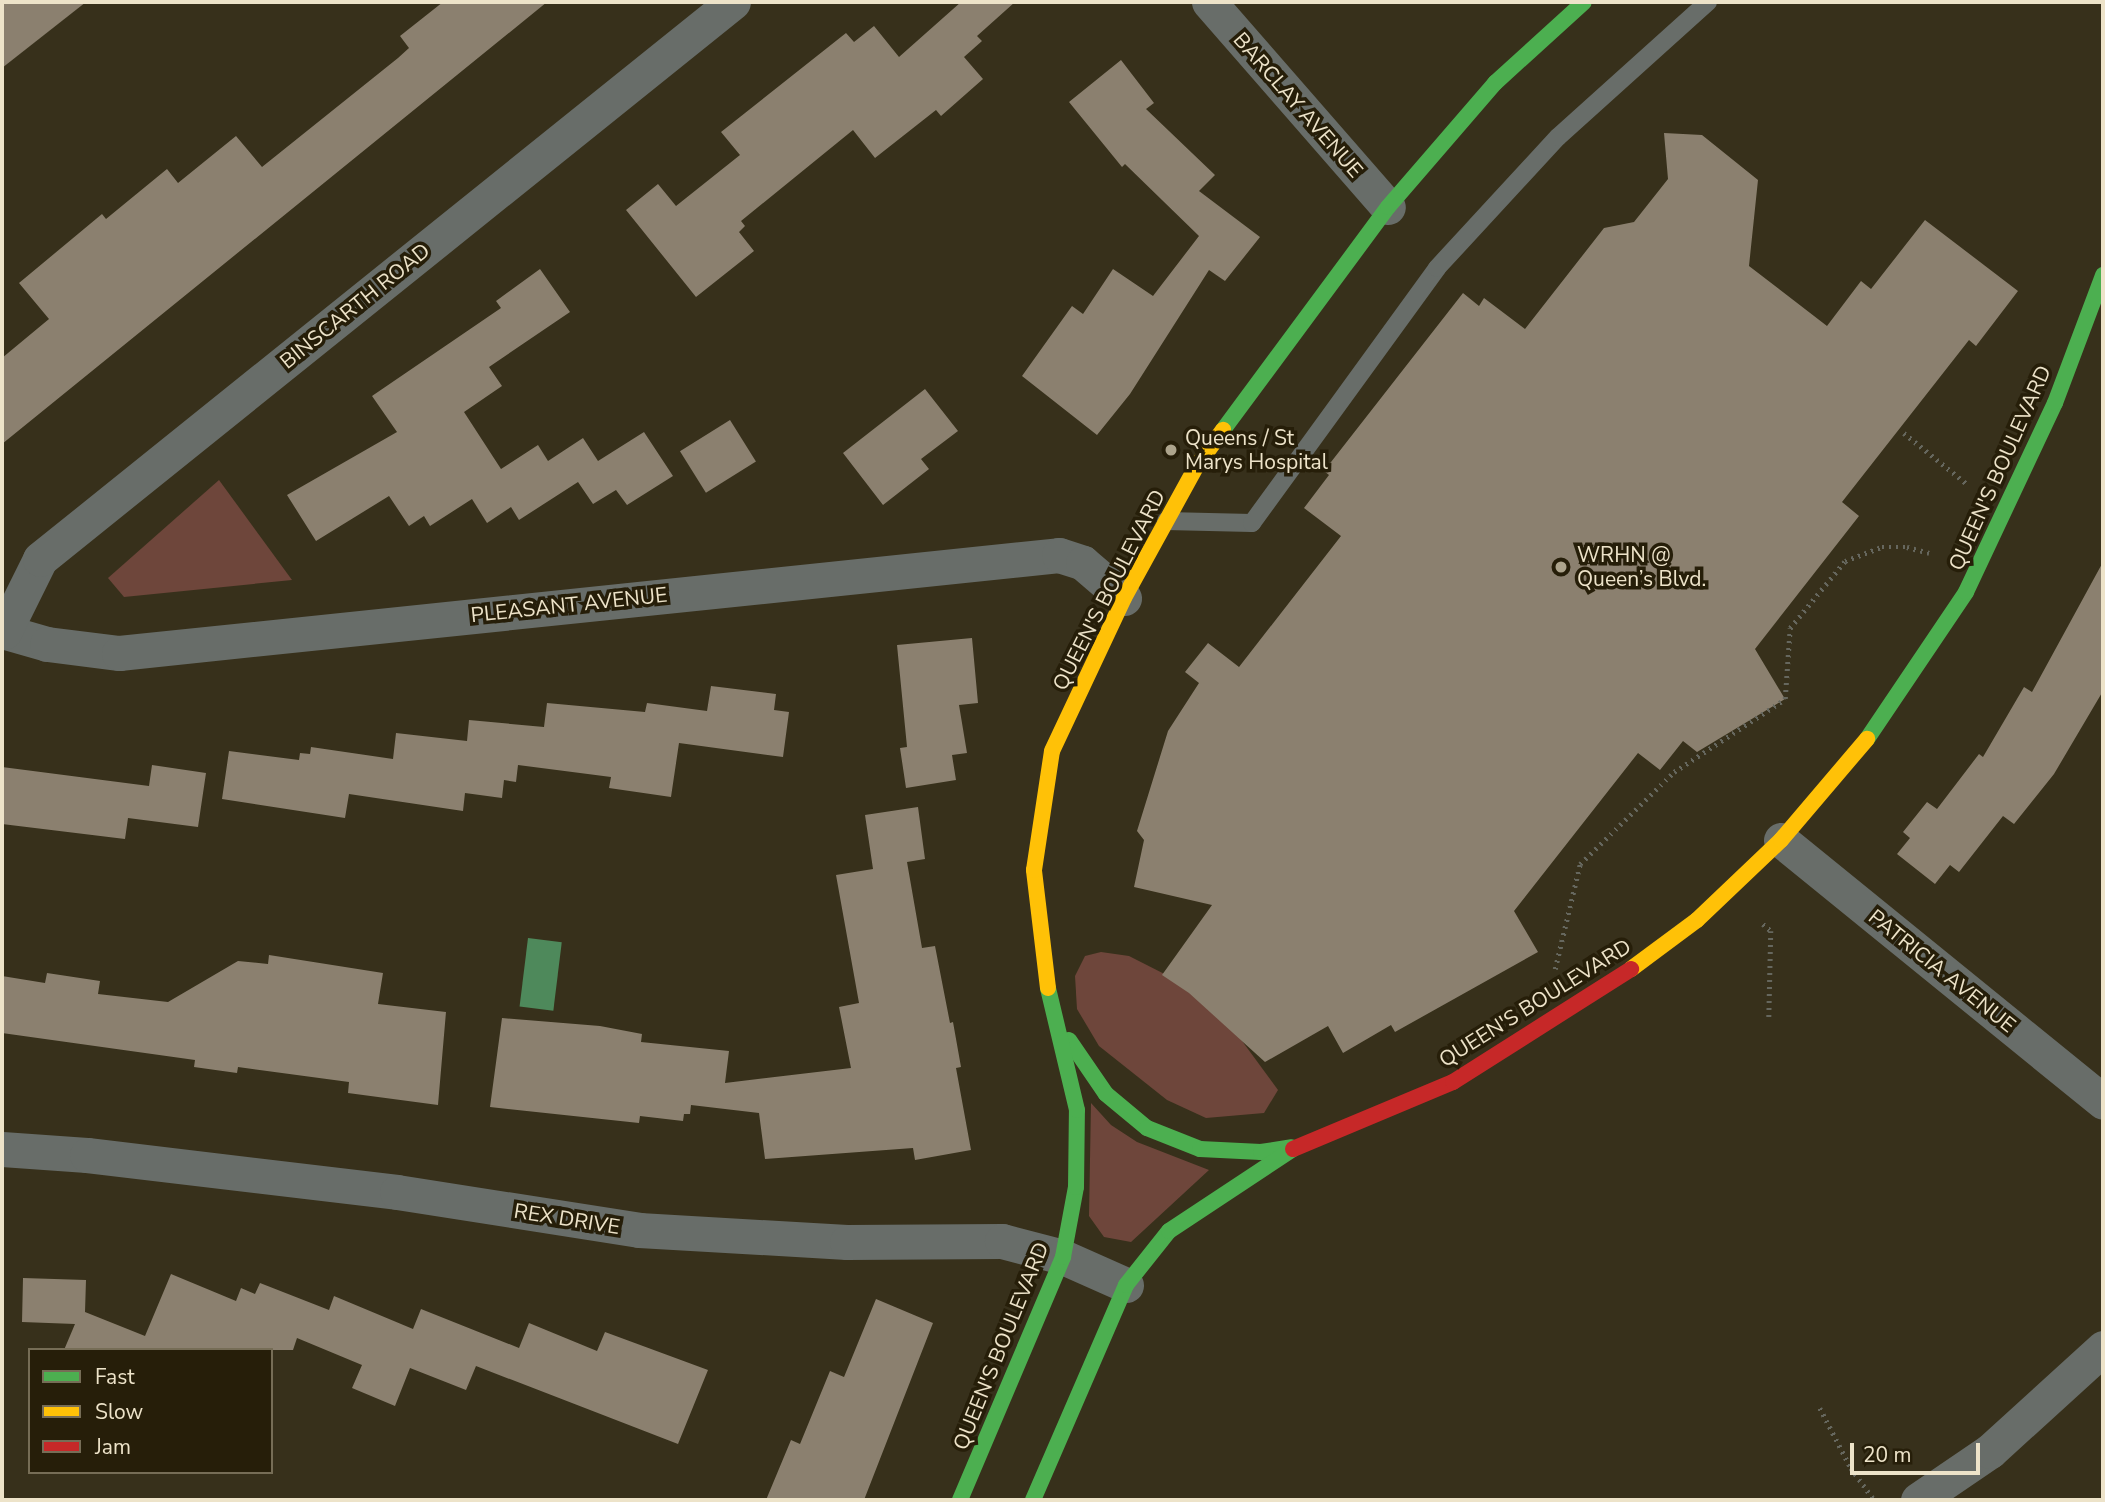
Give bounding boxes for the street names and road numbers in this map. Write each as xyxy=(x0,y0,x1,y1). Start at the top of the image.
street label: BARCLAY AVENUE xyxy=(1228,27,1368,183)
street label: BINSCARTH ROAD xyxy=(275,238,435,374)
street label: QUEEN'S BOULEVARD xyxy=(1943,362,2057,574)
street label: QUEEN'S BOULEVARD xyxy=(1047,485,1171,695)
street label: PLEASANT AVENUE xyxy=(469,582,669,628)
street label: PATRICIA AVENUE xyxy=(1863,904,2021,1038)
street label: QUEEN'S BOULEVARD xyxy=(1434,934,1636,1072)
street label: REX DRIVE xyxy=(512,1198,622,1240)
street label: QUEEN'S BOULEVARD xyxy=(948,1238,1054,1454)

